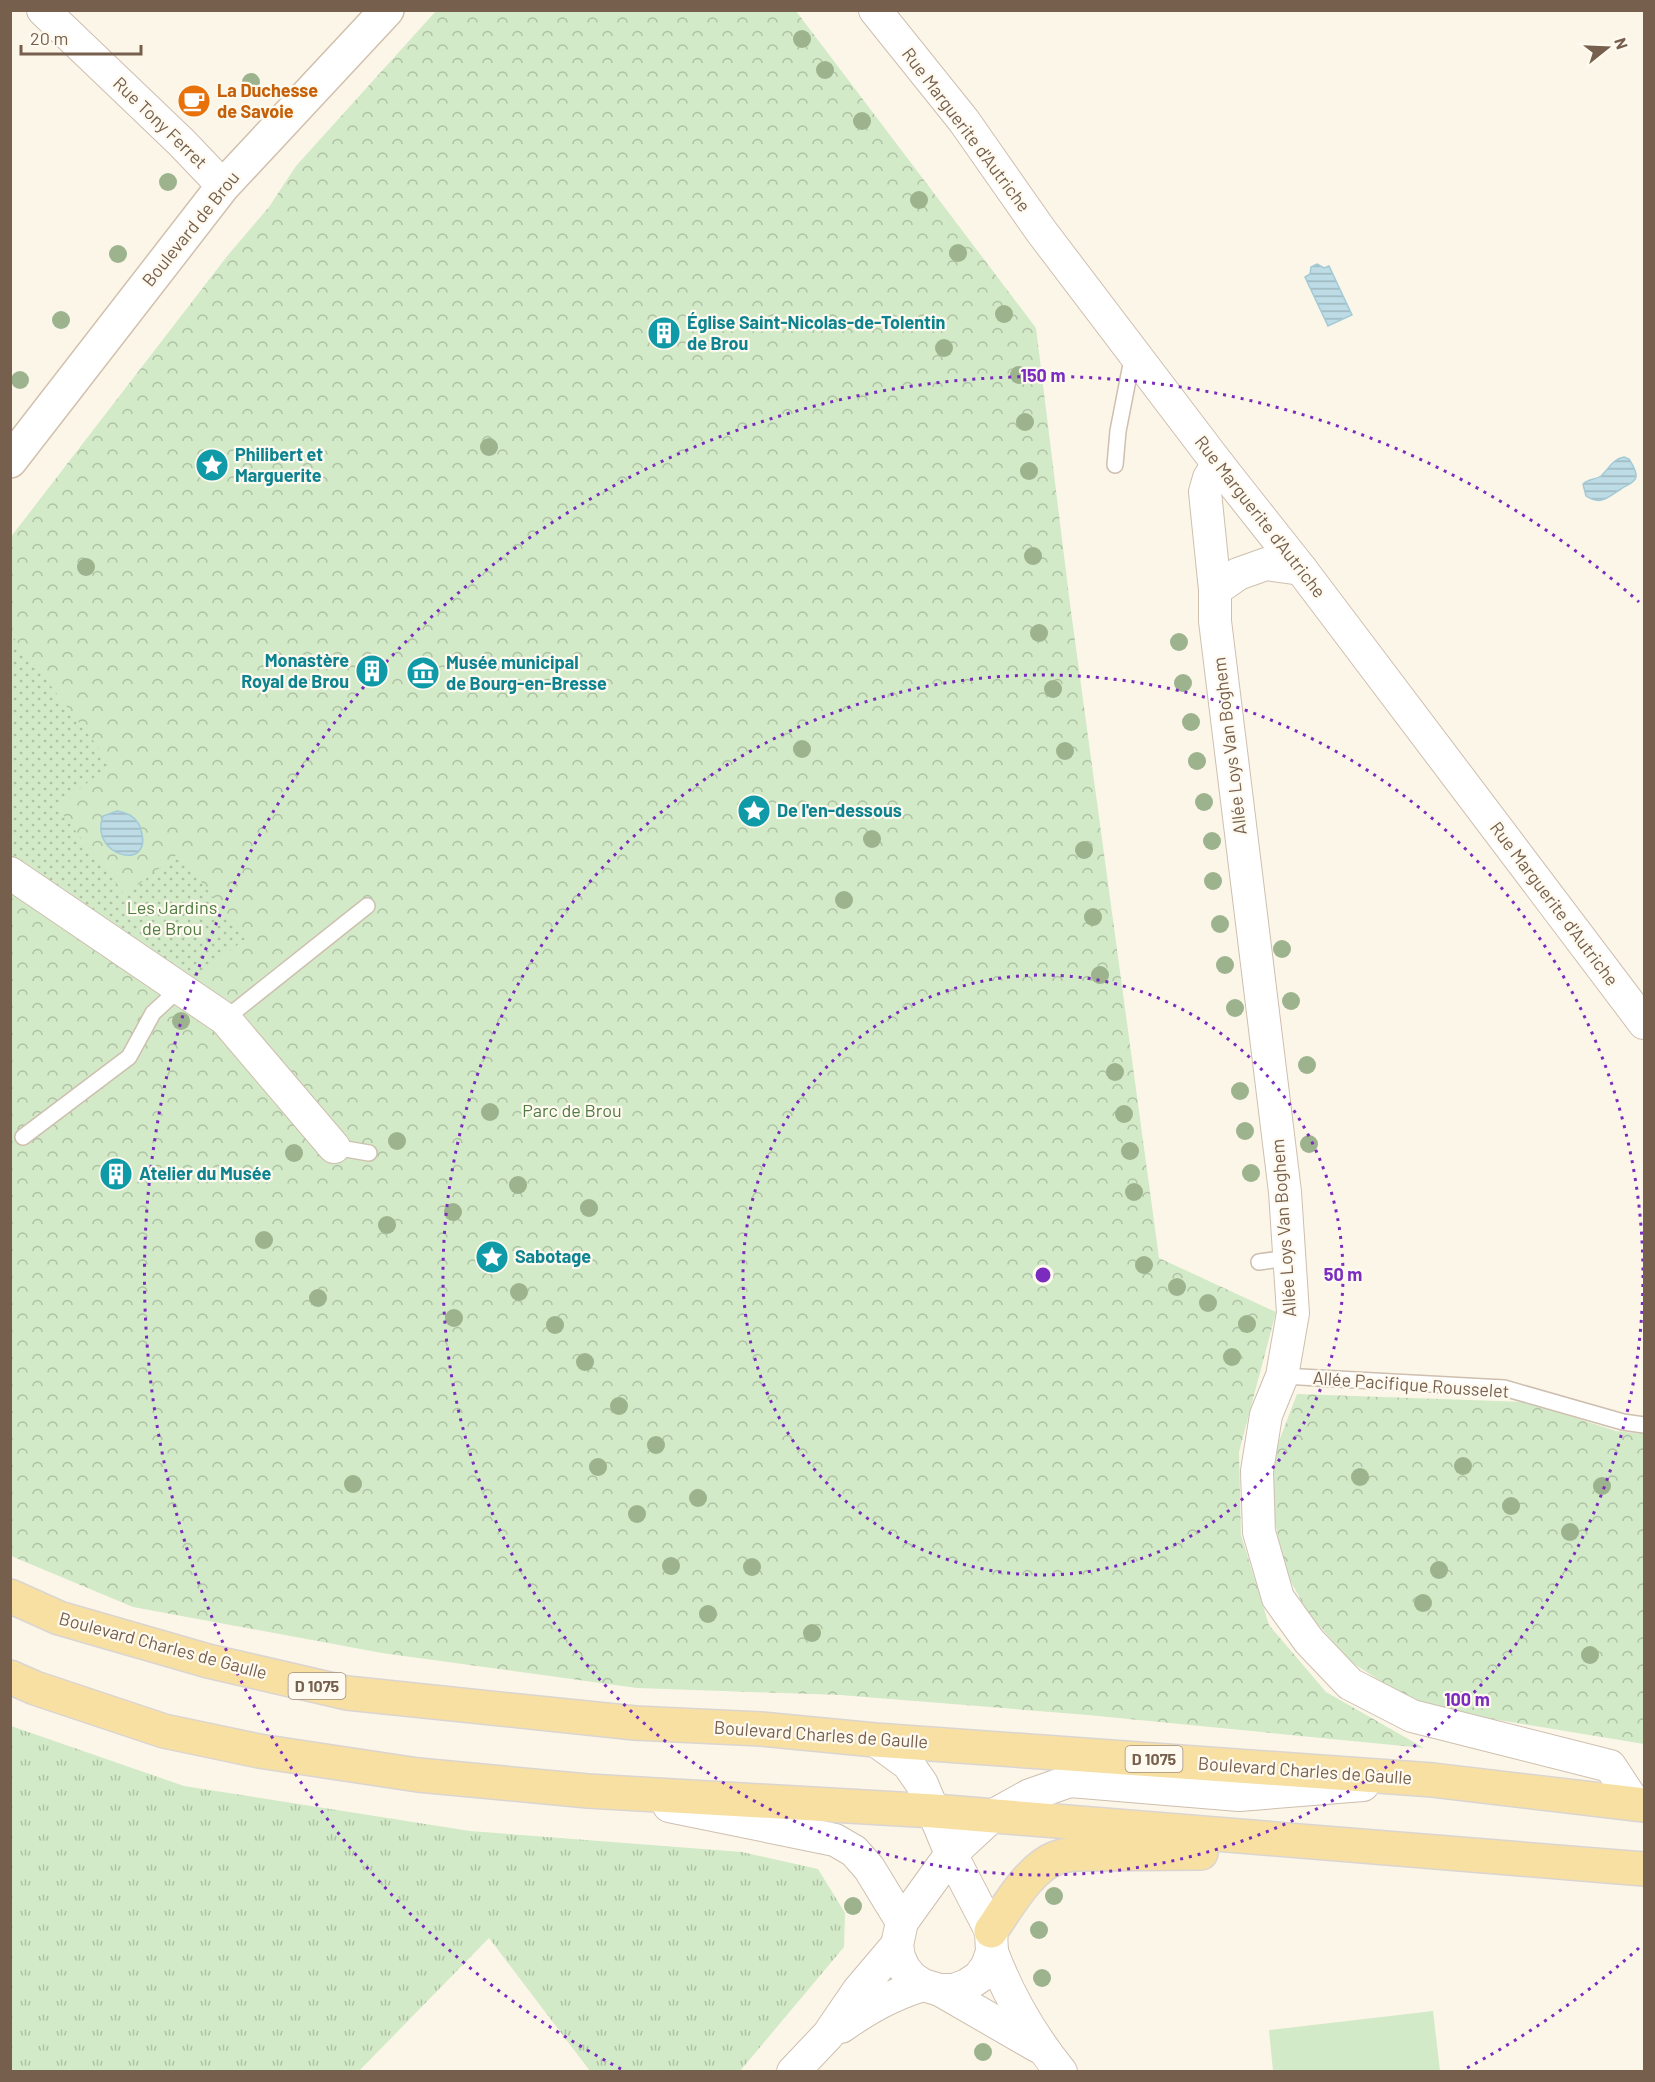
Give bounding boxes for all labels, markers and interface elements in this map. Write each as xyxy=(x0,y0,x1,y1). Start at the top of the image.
scale bar xyxy=(21,18,141,56)
north arrow xyxy=(1577,18,1637,78)
text: 20 m xyxy=(30,27,68,49)
text: N xyxy=(1611,35,1632,51)
street label: Rue Marguerite d'Autriche xyxy=(898,43,1036,216)
street label: Rue Tony Ferret xyxy=(109,72,212,173)
place label: La Duchesse de Savoie xyxy=(217,79,318,122)
cafe icon: La Duchesse de Savoie xyxy=(176,83,212,119)
street label: Boulevard de Brou xyxy=(137,166,243,290)
place label: Église Saint-Nicolas-de-Tolentin de Brou xyxy=(687,311,945,354)
building icon: Église Saint-Nicolas-de-Tolentin de Brou xyxy=(646,315,682,351)
text: 150 m xyxy=(1021,364,1065,386)
street label: Rue Marguerite d'Autriche xyxy=(1191,431,1331,602)
place label: Philibert et Marguerite xyxy=(235,443,323,486)
place icon: Philibert et Marguerite xyxy=(194,447,230,483)
place label: Monastère Royal de Brou xyxy=(241,649,349,692)
place label: Musée municipal de Bourg-en-Bresse xyxy=(446,651,607,694)
building icon: Monastère Royal de Brou xyxy=(354,653,390,689)
museum icon: Musée municipal de Bourg-en-Bresse xyxy=(405,655,441,691)
street label: Allée Loys Van Boghem xyxy=(1207,656,1251,836)
place icon: De l'en-dessous xyxy=(736,793,772,829)
place label: De l'en-dessous xyxy=(777,799,902,821)
street label: Rue Marguerite d'Autriche xyxy=(1486,817,1624,990)
park label: Les Jardins de Brou xyxy=(127,896,217,939)
park label: Parc de Brou xyxy=(522,1099,622,1121)
street label: Allée Loys Van Boghem xyxy=(1266,1138,1300,1318)
building icon: Atelier du Musée xyxy=(98,1156,134,1192)
place label: Atelier du Musée xyxy=(139,1162,272,1184)
place icon: Sabotage xyxy=(474,1239,510,1275)
place label: Sabotage xyxy=(515,1245,591,1267)
text: 50 m xyxy=(1324,1263,1362,1285)
centre of rings xyxy=(1033,1265,1053,1285)
street label: Allée Pacifique Rousselet xyxy=(1312,1366,1510,1402)
street label: Boulevard Charles de Gaulle xyxy=(57,1607,270,1683)
road number: D 1075 xyxy=(288,1673,346,1699)
text: 100 m xyxy=(1444,1688,1490,1710)
street label: Boulevard Charles de Gaulle xyxy=(713,1716,929,1752)
road number: D 1075 xyxy=(1126,1746,1182,1772)
street label: Boulevard Charles de Gaulle xyxy=(1197,1752,1413,1788)

